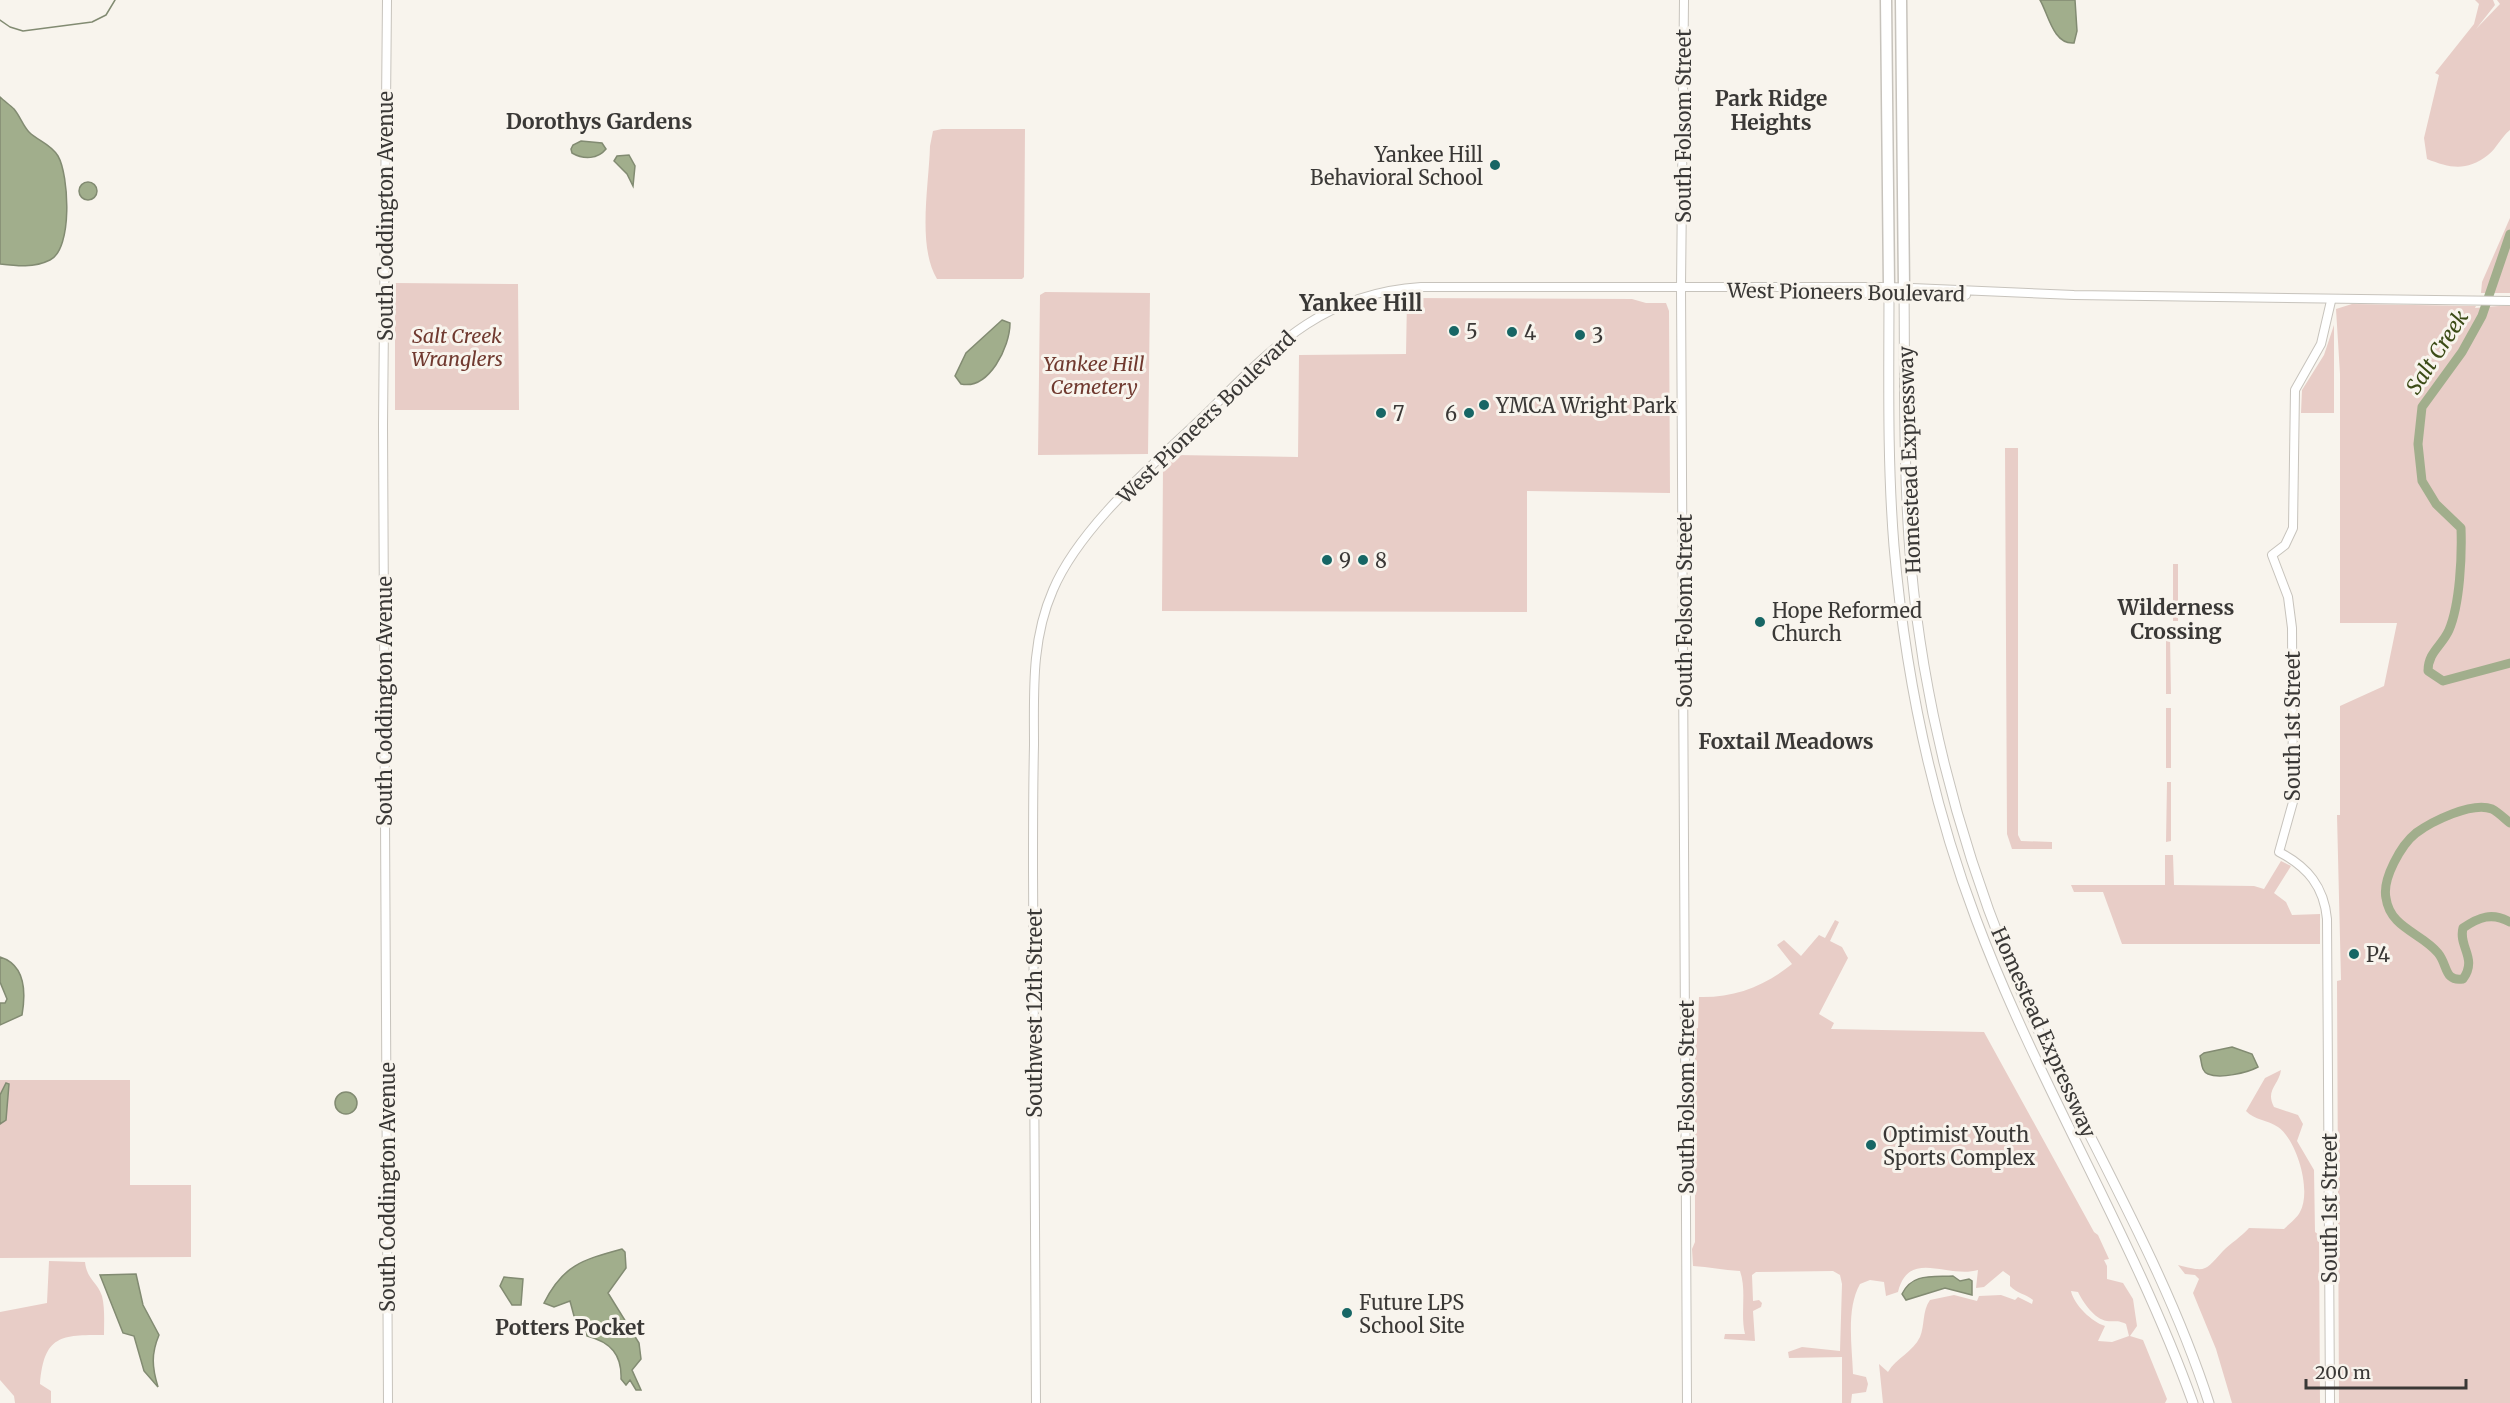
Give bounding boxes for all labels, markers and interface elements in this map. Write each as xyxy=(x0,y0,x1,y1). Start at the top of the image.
street label: South Folsom Street xyxy=(1671,29,1696,223)
district label: Park Ridge Heights xyxy=(1715,85,1827,136)
street label: South Coddington Avenue xyxy=(373,91,398,341)
district label: Dorothys Gardens xyxy=(506,108,692,135)
place label: Yankee Hill Behavioral School xyxy=(1310,142,1483,190)
marker: Yankee Hill Behavioral School xyxy=(1488,158,1502,172)
street label: West Pioneers Boulevard xyxy=(1726,277,1965,307)
district label: Yankee Hill xyxy=(1299,289,1422,317)
water label: Salt Creek xyxy=(2400,305,2474,399)
place label: 5 xyxy=(1466,319,1478,344)
place label: 4 xyxy=(1524,320,1536,345)
park label: Salt Creek Wranglers xyxy=(411,323,503,371)
place label: 3 xyxy=(1592,323,1603,348)
marker: 5 xyxy=(1447,324,1461,338)
street label: West Pioneers Boulevard xyxy=(1111,325,1300,509)
marker: 4 xyxy=(1505,325,1519,339)
marker: 3 xyxy=(1573,328,1587,342)
street label: Homestead Expressway xyxy=(1893,345,1925,574)
park label: Yankee Hill Cemetery xyxy=(1043,351,1145,399)
place label: YMCA Wright Park xyxy=(1495,393,1677,418)
marker: YMCA Wright Park xyxy=(1477,398,1491,412)
place label: 7 xyxy=(1393,401,1404,426)
place label: 6 xyxy=(1445,401,1457,426)
marker: 7 xyxy=(1374,406,1388,420)
marker: 6 xyxy=(1462,406,1476,420)
street label: South Folsom Street xyxy=(1672,514,1697,708)
place label: 9 xyxy=(1339,548,1351,573)
place label: 8 xyxy=(1375,548,1387,573)
marker: 9 xyxy=(1320,553,1334,567)
marker: 8 xyxy=(1356,553,1370,567)
street label: South Coddington Avenue xyxy=(372,576,397,826)
district label: Wilderness Crossing xyxy=(2117,594,2234,645)
place label: Hope Reformed Church xyxy=(1772,598,1922,646)
marker: Hope Reformed Church xyxy=(1753,615,1767,629)
street label: South 1st Street xyxy=(2280,651,2305,801)
district label: Foxtail Meadows xyxy=(1698,728,1874,755)
street label: Southwest 12th Street xyxy=(1022,908,1047,1118)
street label: Homestead Expressway xyxy=(1986,923,2102,1141)
place label: P4 xyxy=(2366,942,2390,967)
marker: P4 xyxy=(2347,947,2361,961)
street label: South Folsom Street xyxy=(1674,1000,1699,1194)
street label: South Coddington Avenue xyxy=(375,1062,400,1312)
place label: Optimist Youth Sports Complex xyxy=(1883,1122,2035,1170)
street label: South 1st Street xyxy=(2317,1133,2342,1283)
marker: Optimist Youth Sports Complex xyxy=(1864,1138,1878,1152)
place label: Future LPS School Site xyxy=(1359,1290,1465,1338)
marker: Future LPS School Site xyxy=(1340,1306,1354,1320)
district label: Potters Pocket xyxy=(495,1314,645,1341)
scale bar xyxy=(2306,1352,2466,1390)
text: 200 m xyxy=(2315,1361,2371,1384)

